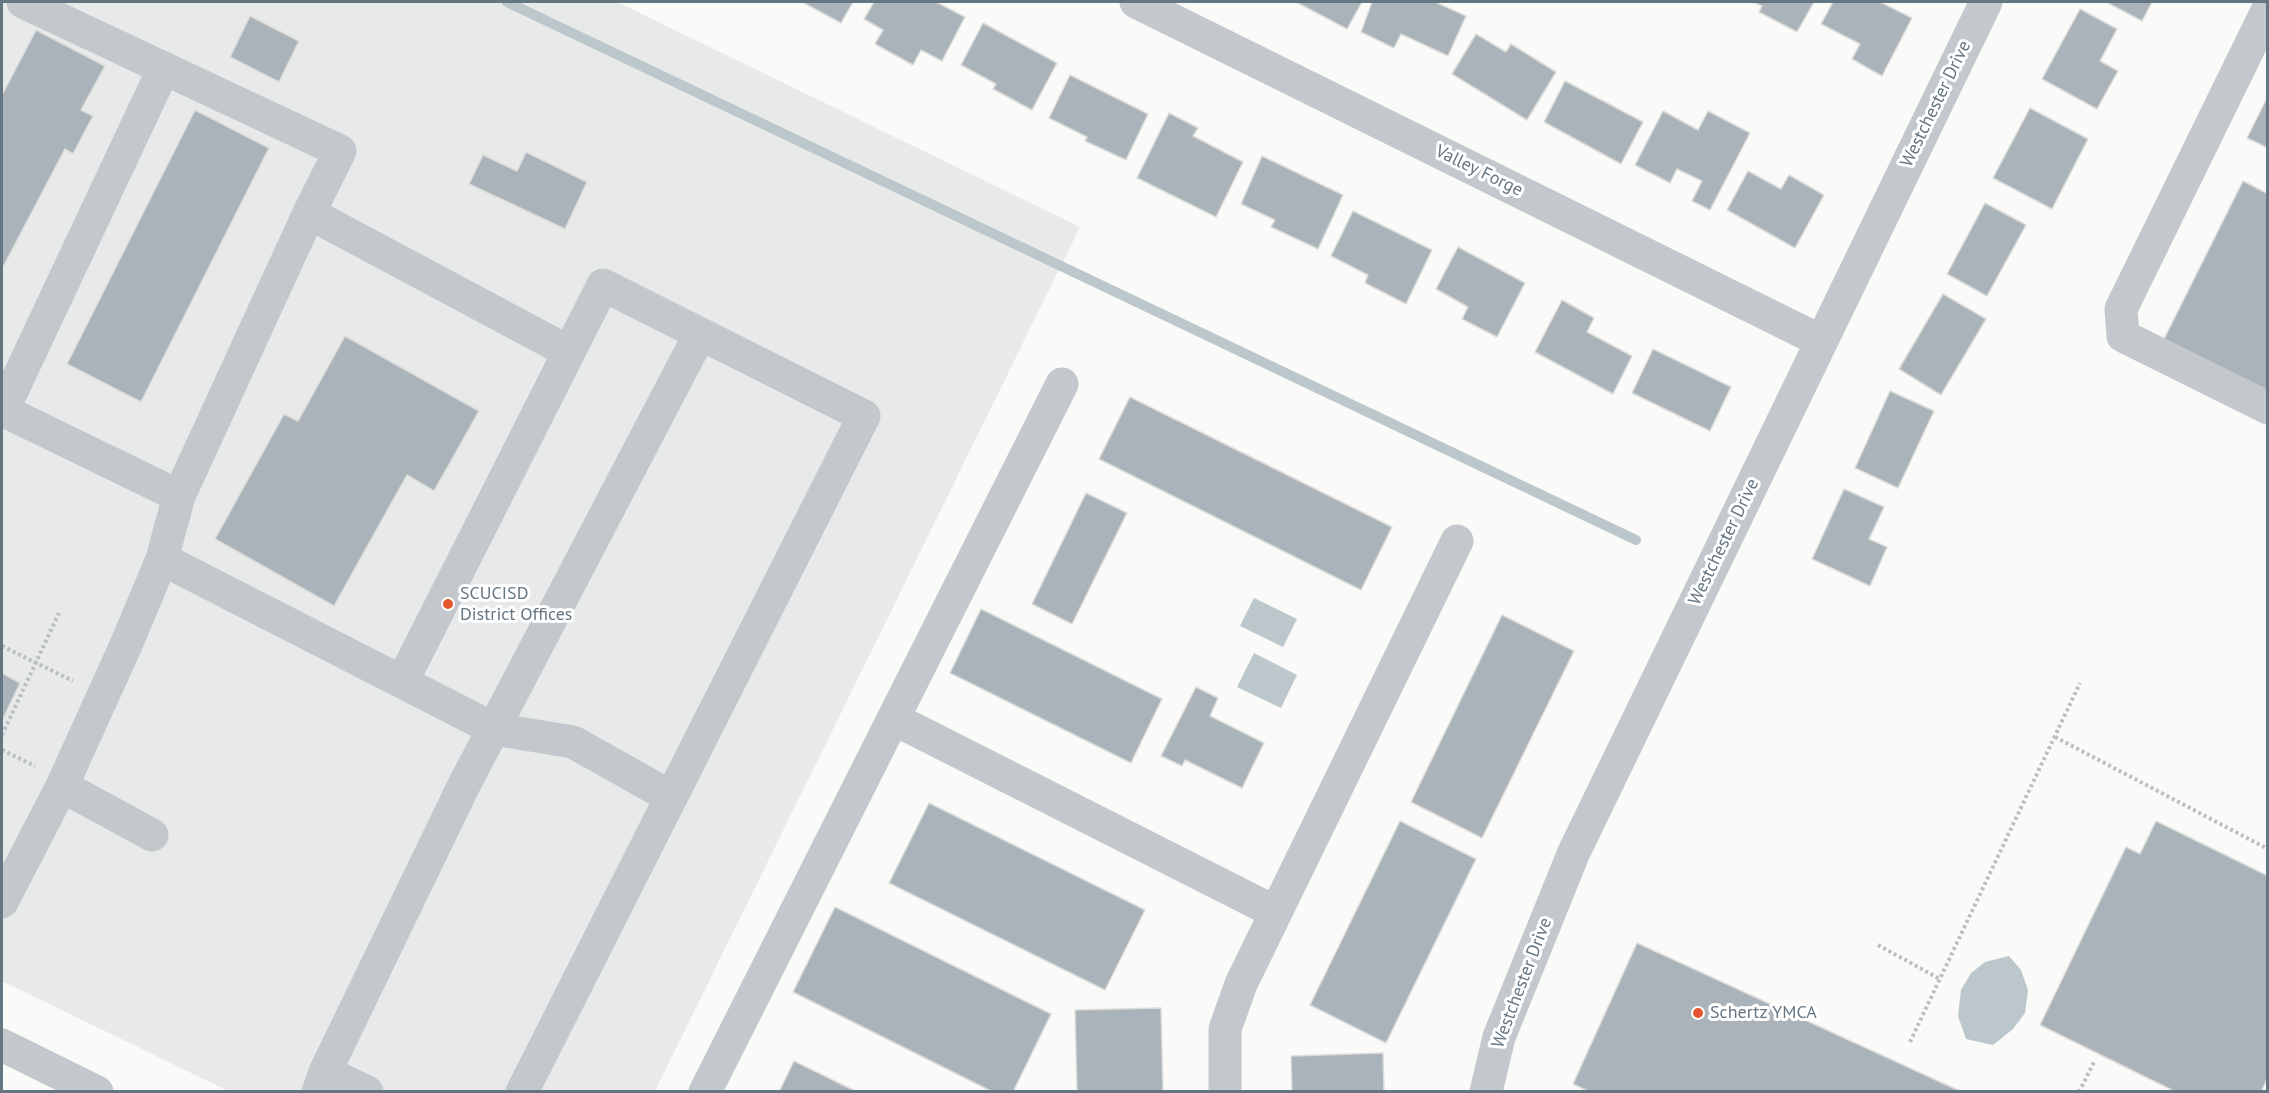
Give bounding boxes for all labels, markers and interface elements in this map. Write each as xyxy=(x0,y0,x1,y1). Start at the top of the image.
street label: Westchester Drive xyxy=(1896,37,1976,171)
street label: Valley Forge xyxy=(1432,141,1526,201)
street label: Westchester Drive xyxy=(1684,475,1764,609)
place label: SCUCISD District Offices xyxy=(460,583,572,626)
marker: SCUCISD District Offices xyxy=(441,597,455,611)
street label: Westchester Drive xyxy=(1487,915,1557,1051)
place label: Schertz YMCA xyxy=(1710,1002,1817,1024)
marker: Schertz YMCA xyxy=(1691,1006,1705,1020)

